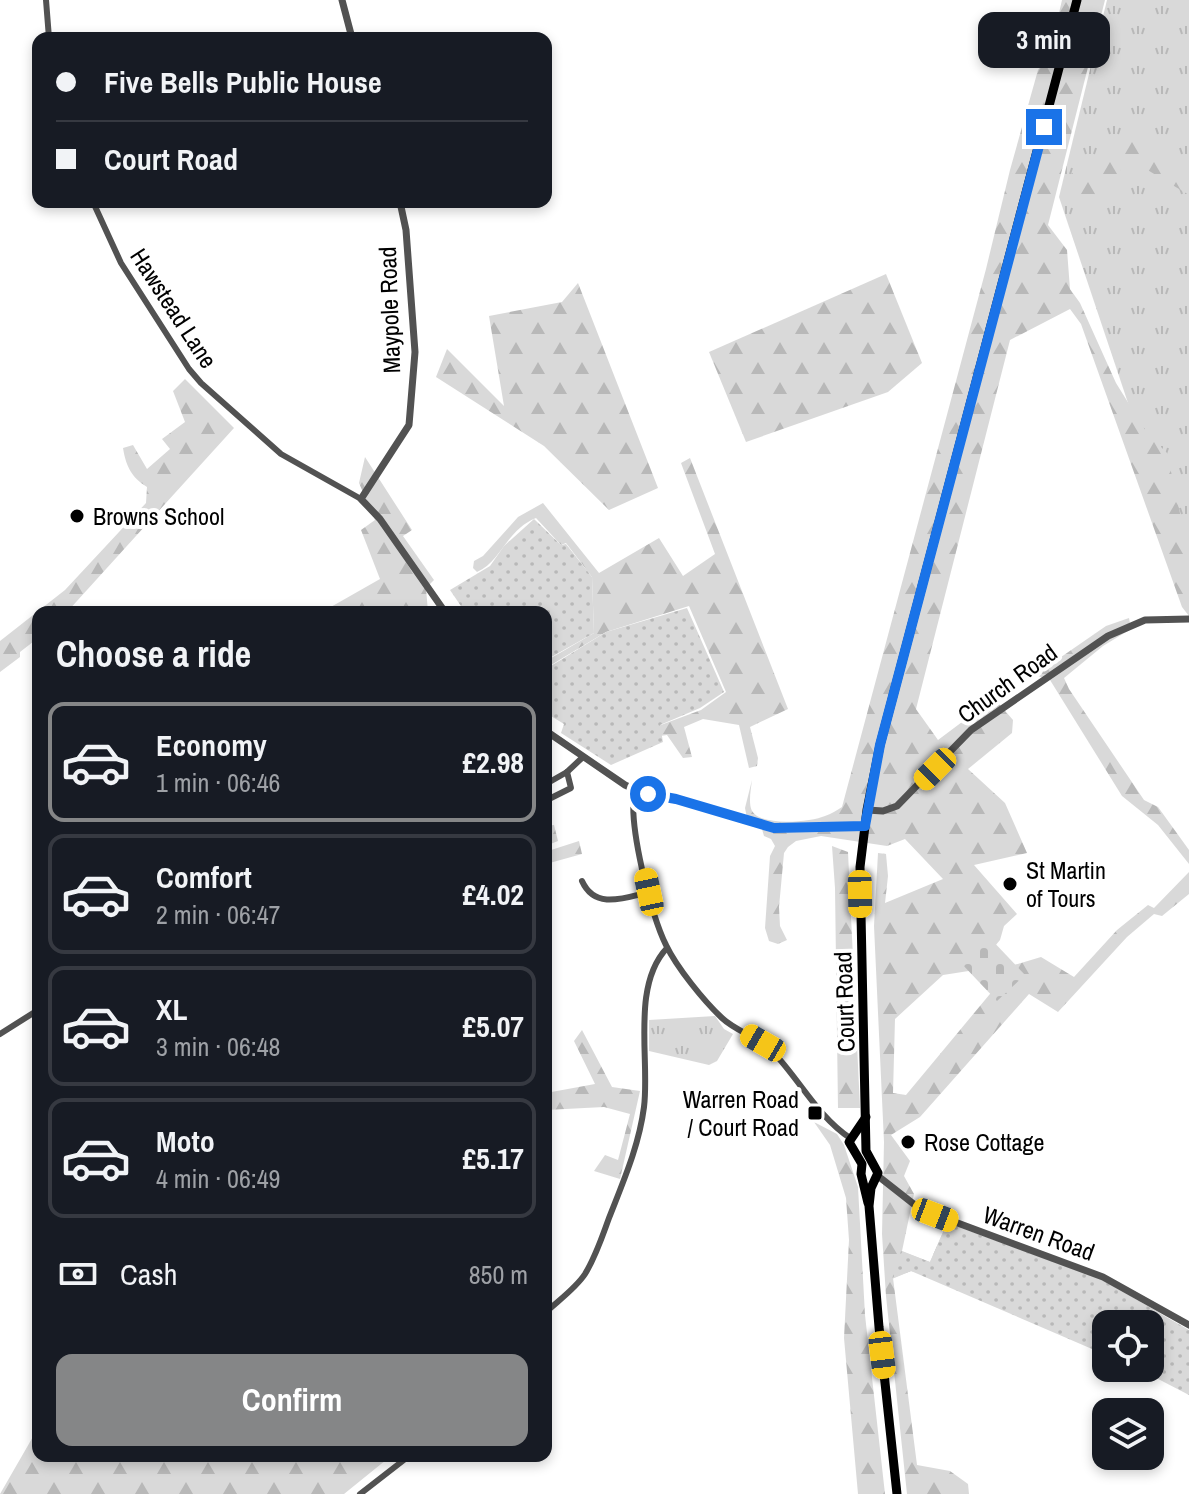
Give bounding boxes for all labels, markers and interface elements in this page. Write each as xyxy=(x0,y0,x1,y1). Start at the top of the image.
callout: 3 min xyxy=(978,11,1110,67)
text: 3 min xyxy=(1016,22,1072,57)
text: Five Bells Public House xyxy=(104,62,382,102)
route end xyxy=(1026,109,1062,145)
text: Court Road xyxy=(104,139,238,179)
street label: Hawstead Lane xyxy=(123,242,225,374)
street label: Maypole Road xyxy=(371,246,407,374)
place label: Browns School xyxy=(93,500,224,532)
marker: Browns School xyxy=(68,507,86,525)
text: Choose a ride xyxy=(56,630,251,678)
street label: Church Road xyxy=(951,636,1063,730)
text: Economy xyxy=(156,725,267,765)
icon: car xyxy=(60,726,132,798)
text: £2.98 xyxy=(462,742,524,782)
car xyxy=(910,744,960,794)
text: 1 min · 06:46 xyxy=(156,765,280,800)
route start xyxy=(630,776,666,812)
place label: St Martin of Tours xyxy=(1026,854,1106,914)
text: Comfort xyxy=(156,857,252,897)
icon: car xyxy=(60,858,132,930)
car xyxy=(632,866,666,918)
car xyxy=(848,870,872,918)
text: £4.02 xyxy=(462,874,524,914)
marker: St Martin of Tours xyxy=(1001,875,1019,893)
text: 2 min · 06:47 xyxy=(156,897,280,932)
street label: Court Road xyxy=(826,951,862,1053)
text: XL xyxy=(156,989,187,1029)
icon: car xyxy=(60,990,132,1062)
text: £5.07 xyxy=(462,1006,524,1046)
car xyxy=(736,1021,790,1065)
text: 3 min · 06:48 xyxy=(156,1029,280,1064)
place label: Warren Road / Court Road xyxy=(683,1083,799,1143)
marker: Warren Road / Court Road xyxy=(806,1104,824,1122)
text: Moto xyxy=(156,1121,215,1161)
icon: car xyxy=(60,1122,132,1194)
place label: Rose Cottage xyxy=(924,1126,1044,1158)
marker: Rose Cottage xyxy=(899,1133,917,1151)
text: £5.17 xyxy=(462,1138,524,1178)
text: 4 min · 06:49 xyxy=(156,1161,280,1196)
car xyxy=(908,1195,962,1235)
street label: Warren Road xyxy=(979,1198,1099,1268)
icon: cash xyxy=(56,1252,100,1296)
text: Cash xyxy=(120,1254,177,1294)
text: 850 m xyxy=(469,1257,528,1292)
map controls xyxy=(1092,1310,1164,1470)
button: locate xyxy=(1092,1310,1164,1382)
car xyxy=(867,1330,897,1380)
button: Confirm xyxy=(56,1354,528,1446)
button: layers xyxy=(1092,1398,1164,1470)

